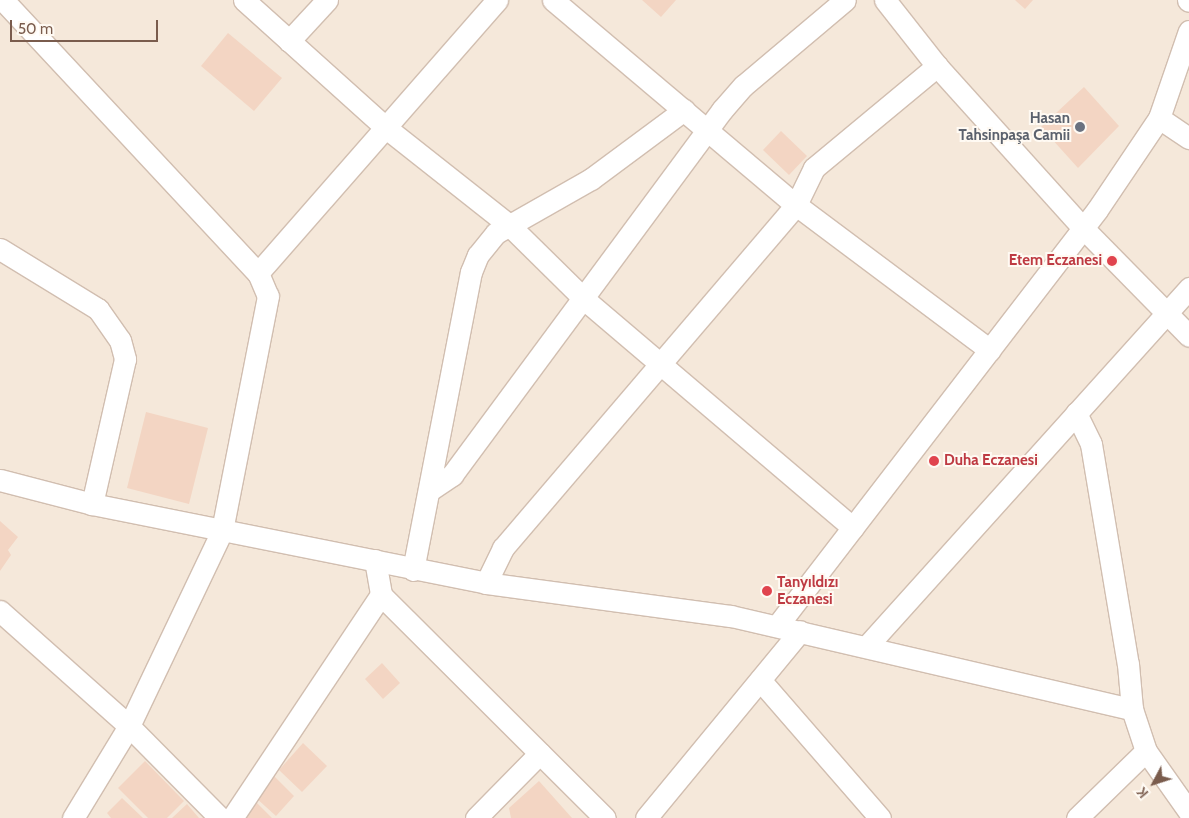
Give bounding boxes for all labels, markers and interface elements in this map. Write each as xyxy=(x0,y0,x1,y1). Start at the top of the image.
scale bar xyxy=(12,10,160,42)
text: 50 m xyxy=(18,20,53,38)
place label: Hasan Tahsinpaşa Camii xyxy=(958,109,1070,144)
marker: Hasan Tahsinpaşa Camii xyxy=(1074,121,1086,133)
place label: Etem Eczanesi xyxy=(1009,252,1102,270)
marker: Etem Eczanesi xyxy=(1106,255,1118,267)
place label: Duha Eczanesi xyxy=(944,452,1038,470)
marker: Duha Eczanesi xyxy=(928,455,940,467)
place label: Tanyıldızı Eczanesi xyxy=(777,573,838,608)
marker: Tanyıldızı Eczanesi xyxy=(761,585,773,597)
north arrow xyxy=(1129,758,1179,808)
text: K xyxy=(1133,783,1152,802)

